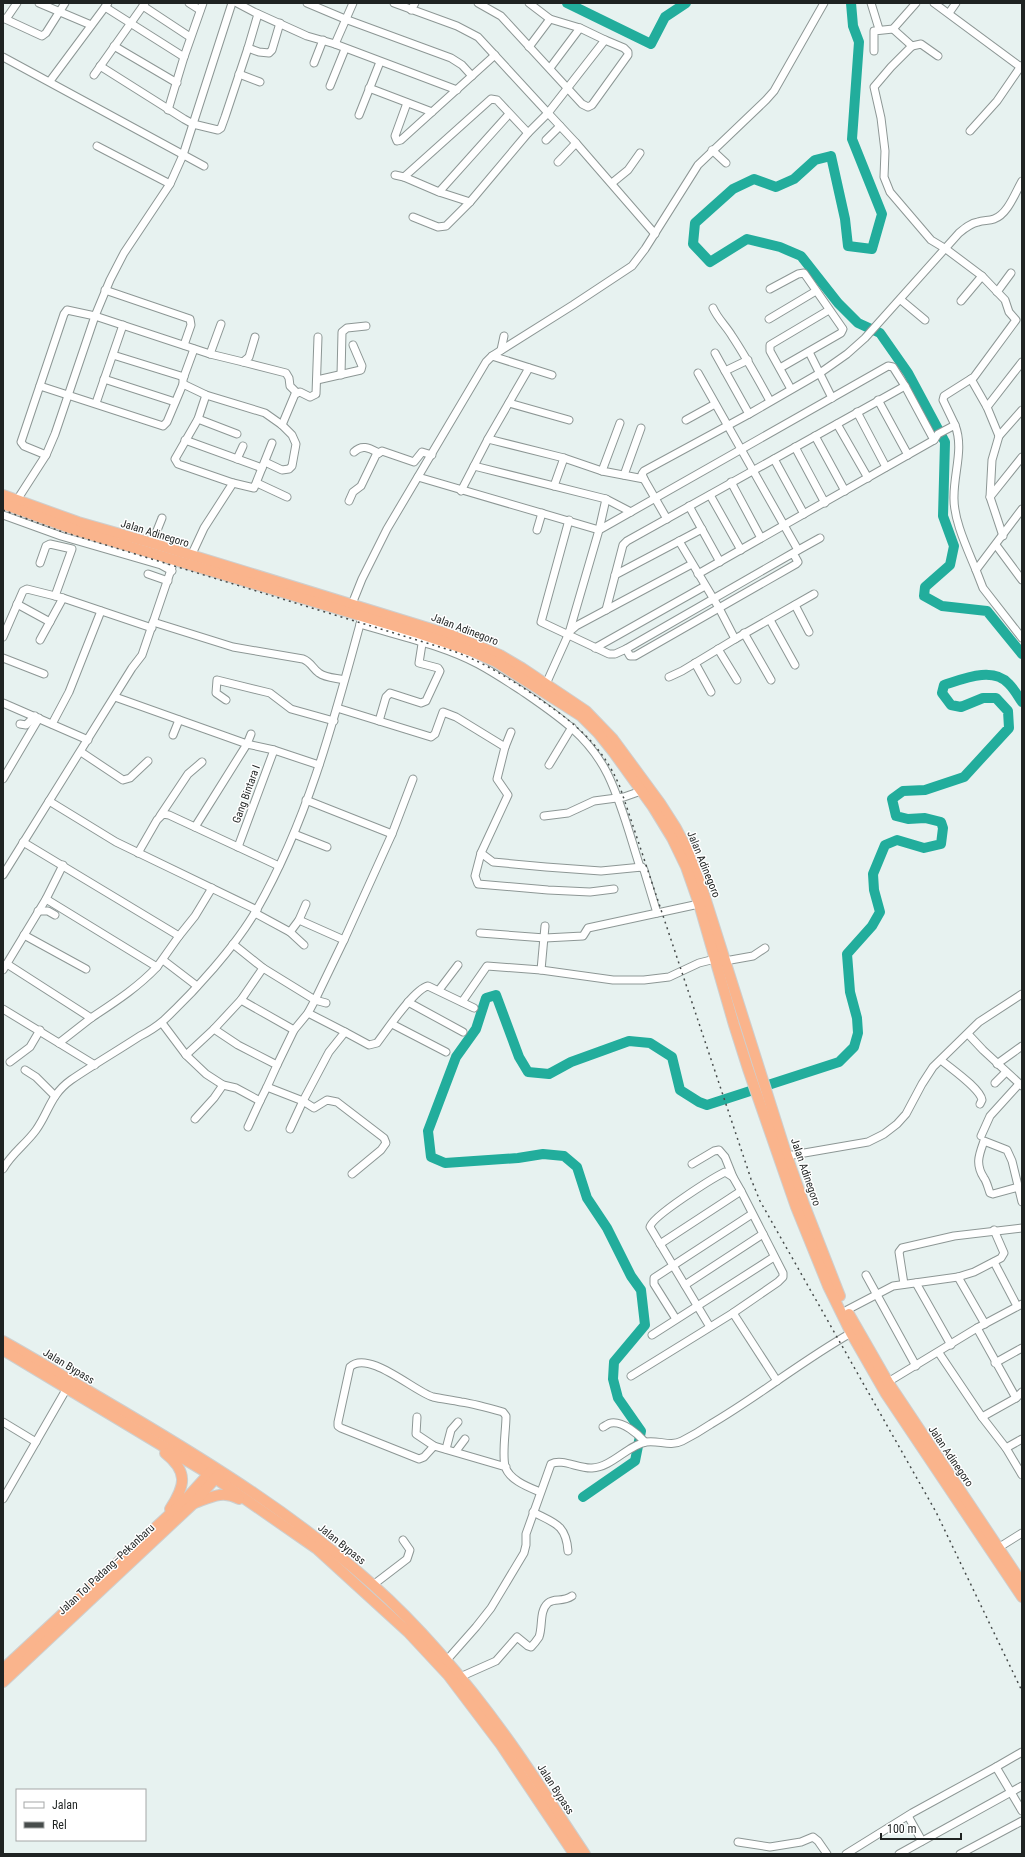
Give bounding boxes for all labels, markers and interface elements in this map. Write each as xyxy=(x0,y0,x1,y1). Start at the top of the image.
street label: Jalan Adinegoro xyxy=(119,517,191,550)
street label: Jalan Adinegoro xyxy=(429,611,501,648)
street label: Gang Bintara I xyxy=(230,763,263,825)
street label: Jalan Adinegoro xyxy=(684,829,723,900)
street label: Jalan Adinegoro xyxy=(788,1137,823,1208)
street label: Jalan Bypass xyxy=(41,1346,97,1387)
street label: Jalan Adinegoro xyxy=(925,1423,976,1490)
street label: Jalan Tol Padang–Pekanbaru xyxy=(55,1521,157,1617)
street label: Jalan Bypass xyxy=(315,1521,368,1568)
street label: Jalan Bypass xyxy=(534,1762,577,1817)
legend xyxy=(16,1789,146,1841)
text: Jalan xyxy=(52,1798,78,1812)
scale bar xyxy=(881,1815,961,1841)
text: Rel xyxy=(52,1818,67,1832)
text: 100 m xyxy=(887,1822,917,1836)

